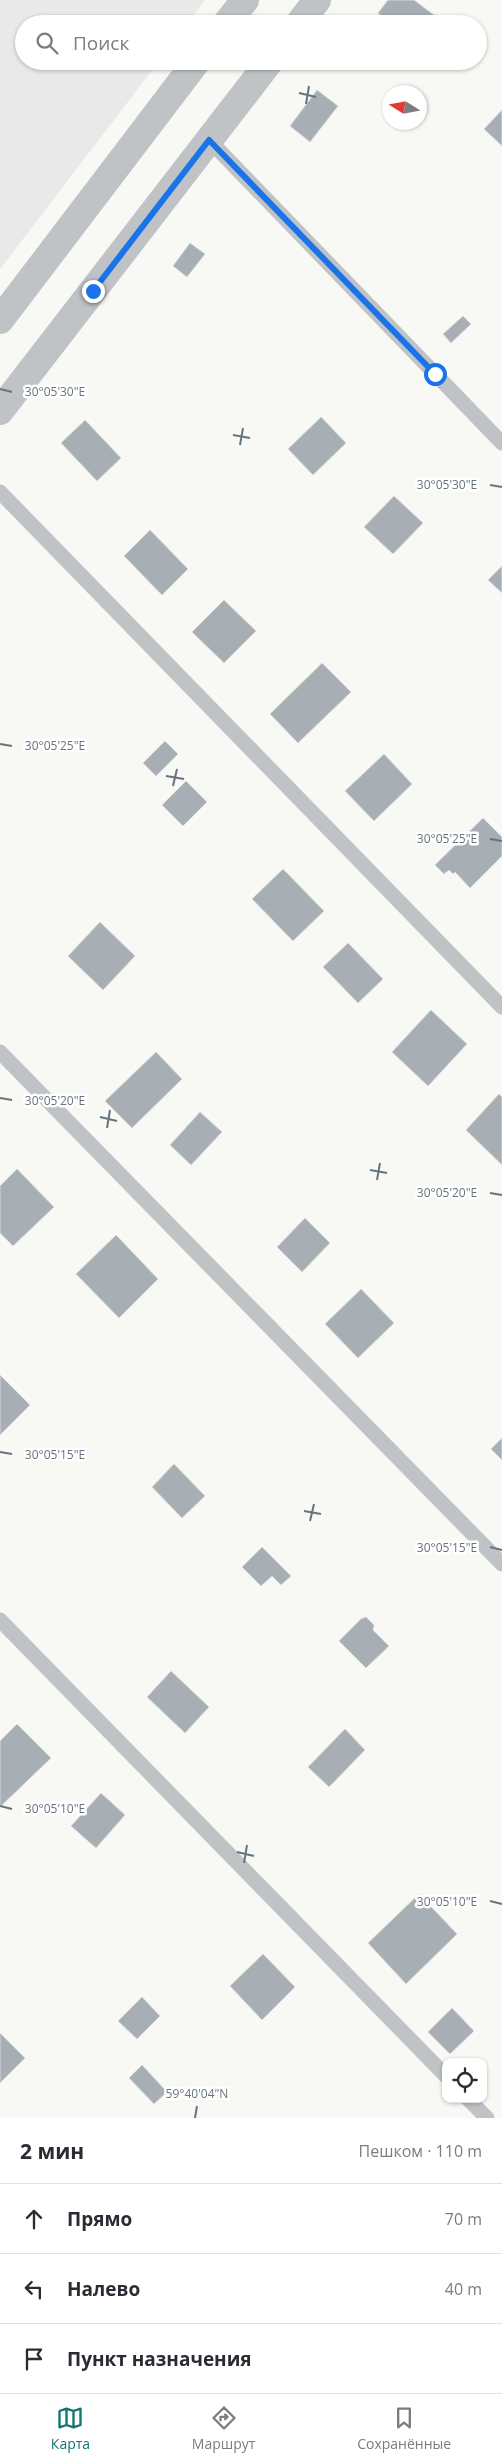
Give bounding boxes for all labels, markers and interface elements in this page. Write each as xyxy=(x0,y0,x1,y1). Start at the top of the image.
search box xyxy=(15,15,487,70)
icon: search xyxy=(33,29,61,57)
text: Поиск xyxy=(73,30,129,56)
north arrow xyxy=(382,85,427,130)
route end xyxy=(82,280,105,303)
route start xyxy=(424,363,447,386)
text: 30°05'30"E xyxy=(25,383,85,400)
text: 30°05'30"E xyxy=(417,476,477,493)
text: 30°05'25"E xyxy=(25,737,85,754)
text: 30°05'25"E xyxy=(417,830,477,847)
text: 30°05'20"E xyxy=(25,1092,85,1109)
text: 30°05'20"E xyxy=(417,1184,477,1201)
text: 30°05'15"E xyxy=(25,1446,85,1463)
text: 30°05'15"E xyxy=(417,1539,477,1556)
text: 30°05'10"E xyxy=(25,1800,85,1817)
text: 30°05'10"E xyxy=(417,1893,477,1910)
map controls xyxy=(442,2058,487,2103)
button: locate xyxy=(442,2058,487,2103)
text: 59°40'04"N xyxy=(166,2085,228,2102)
text: 2 мин xyxy=(20,2137,84,2165)
text: Пешком · 110 m xyxy=(359,2140,482,2162)
icon: ahead xyxy=(20,2205,48,2233)
text: Прямо xyxy=(67,2206,132,2232)
text: 70 m xyxy=(445,2208,482,2230)
icon: left xyxy=(20,2275,48,2303)
text: Налево xyxy=(67,2276,140,2302)
text: 40 m xyxy=(445,2278,482,2300)
icon: arrive xyxy=(20,2345,48,2373)
text: Пункт назначения xyxy=(67,2346,252,2372)
tab: Карта xyxy=(51,2404,90,2453)
tab: Маршрут xyxy=(192,2404,255,2453)
tab: Сохранённые xyxy=(357,2404,451,2453)

